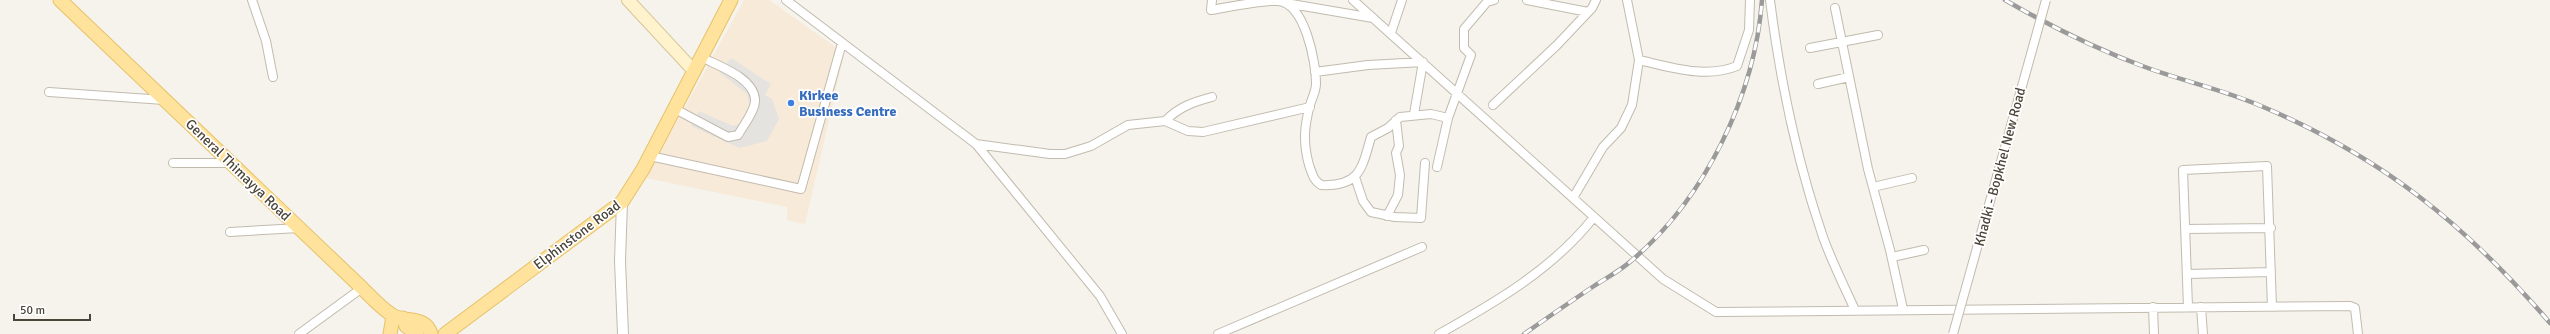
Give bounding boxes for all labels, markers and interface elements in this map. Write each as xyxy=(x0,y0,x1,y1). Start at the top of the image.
street label: Khadki - Bopkhel New Road xyxy=(1971,86,2029,248)
place label: Kirkee Business Centre xyxy=(799,87,896,120)
marker: Kirkee Business Centre xyxy=(786,98,796,108)
street label: General Thimayya Road xyxy=(182,115,294,225)
street label: Elphinstone Road xyxy=(530,197,624,273)
scale bar xyxy=(14,296,90,322)
text: 50 m xyxy=(20,303,45,318)

